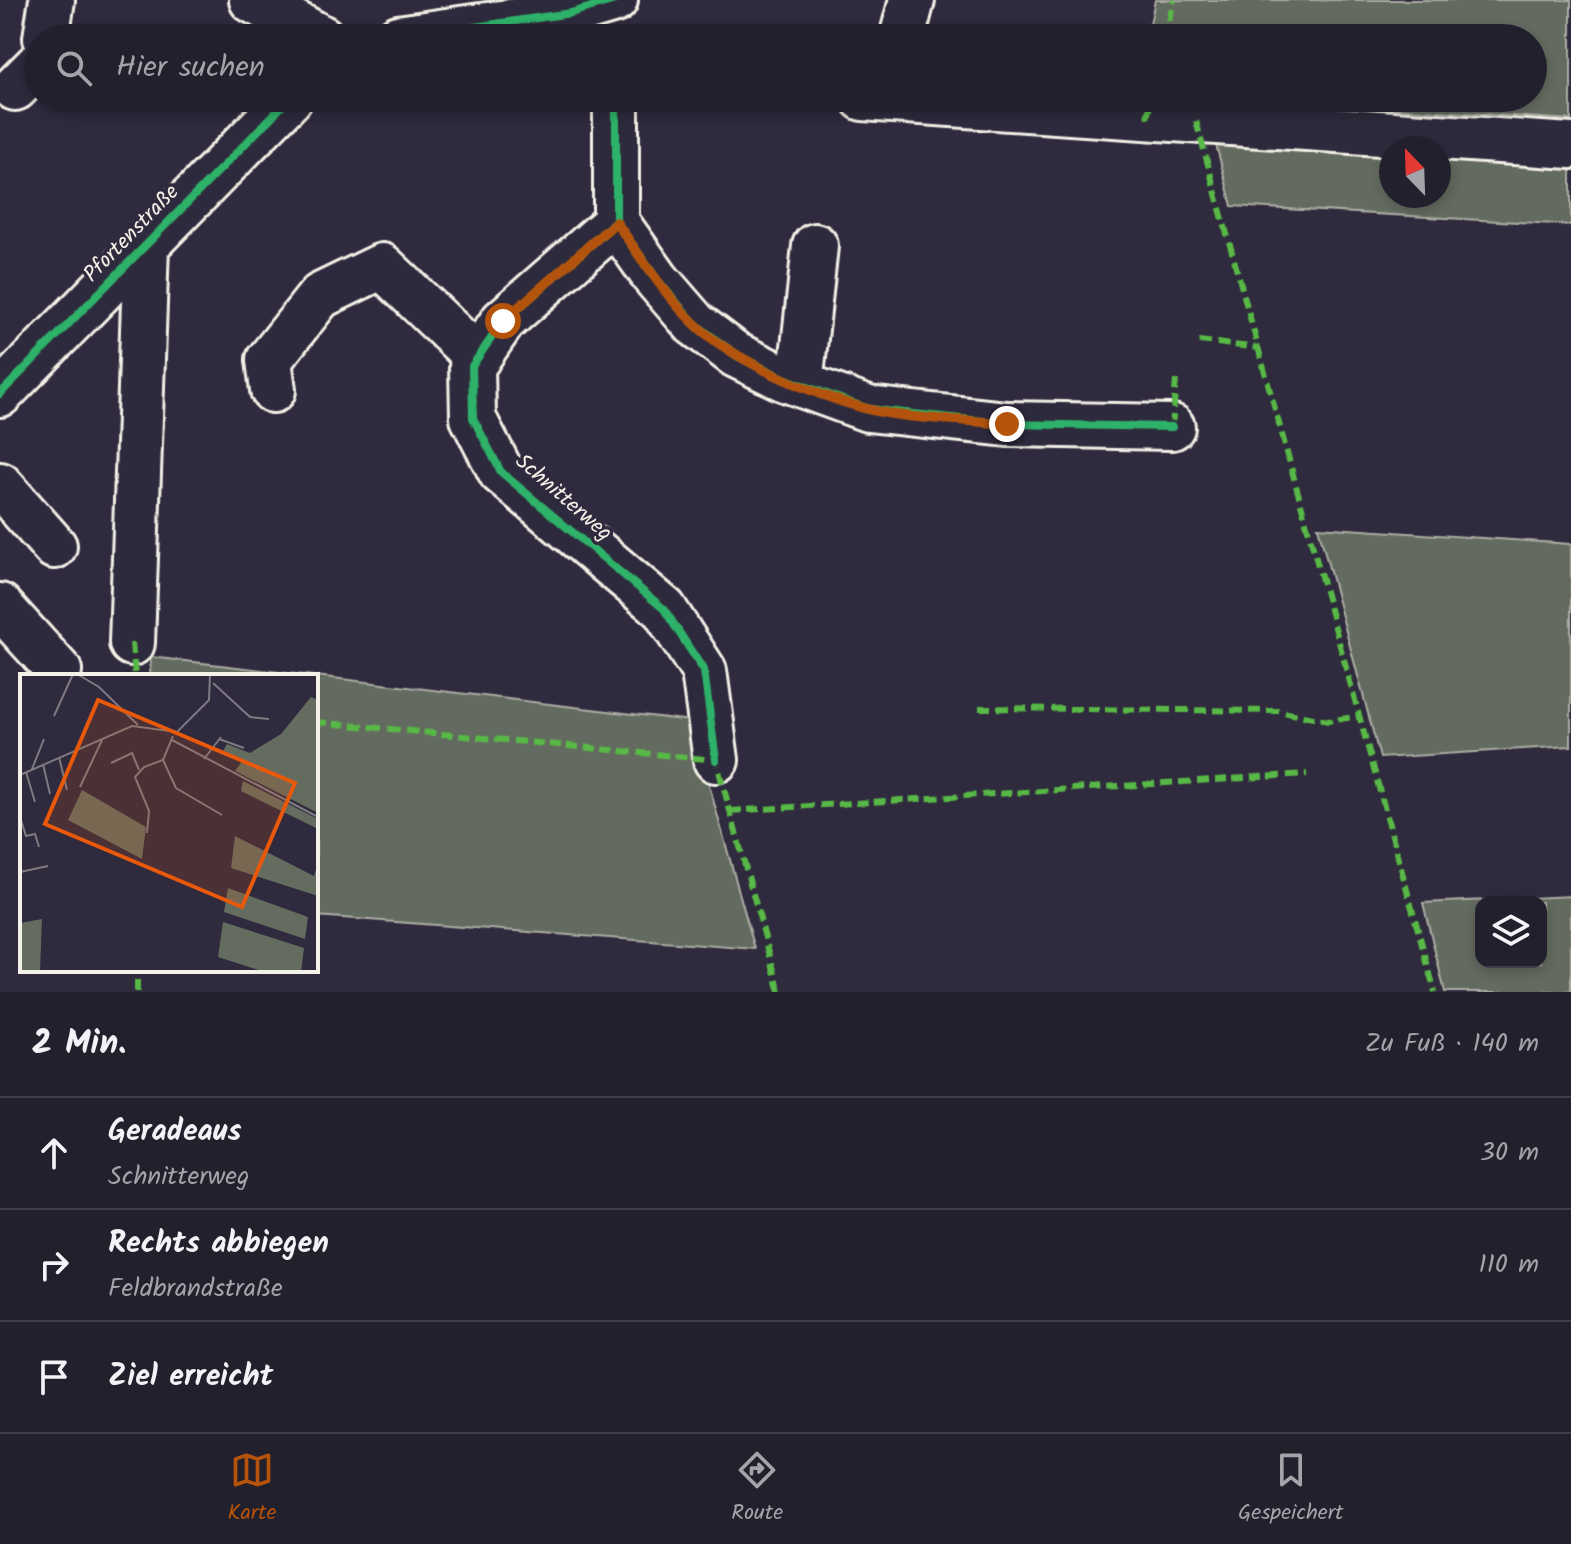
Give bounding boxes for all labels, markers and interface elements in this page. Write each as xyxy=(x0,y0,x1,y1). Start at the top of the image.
search box xyxy=(24,24,1547,112)
text: Hier suchen xyxy=(116,44,265,92)
icon: search xyxy=(52,46,96,90)
north arrow xyxy=(1379,136,1451,208)
street label: Pfortenstraße xyxy=(76,177,188,291)
route start xyxy=(485,303,521,339)
route end xyxy=(989,406,1025,442)
street label: Schnitterweg xyxy=(506,446,620,550)
inset map xyxy=(20,674,318,972)
map controls xyxy=(1475,896,1547,968)
button: layers xyxy=(1475,896,1547,968)
text: 2 Min. xyxy=(32,1017,126,1071)
text: Zu Fuß · 140 m xyxy=(1365,1023,1539,1065)
text: Geradeaus xyxy=(108,1108,241,1156)
icon: ahead xyxy=(32,1131,76,1175)
text: 30 m xyxy=(1480,1132,1539,1174)
text: Schnitterweg xyxy=(108,1156,249,1198)
text: Rechts abbiegen xyxy=(108,1220,329,1268)
icon: right xyxy=(32,1243,76,1287)
text: 110 m xyxy=(1479,1244,1539,1286)
text: Feldbrandstraße xyxy=(108,1268,283,1310)
text: Ziel erreicht xyxy=(108,1353,273,1401)
icon: arrive xyxy=(32,1355,76,1399)
tab: Karte xyxy=(227,1448,276,1531)
tab: Route xyxy=(731,1448,783,1531)
tab: Gespeichert xyxy=(1238,1448,1344,1531)

